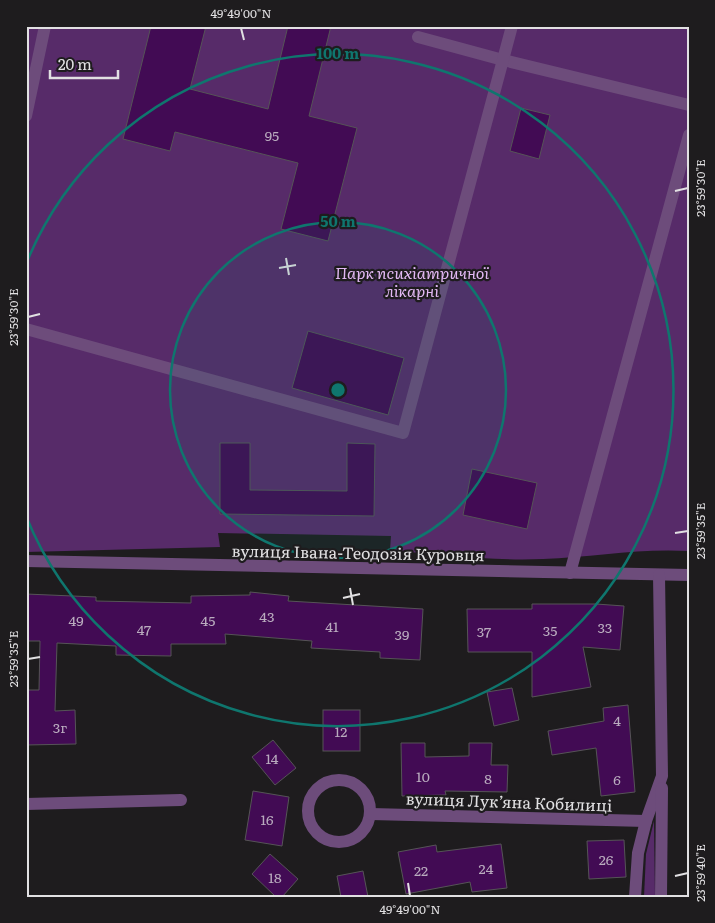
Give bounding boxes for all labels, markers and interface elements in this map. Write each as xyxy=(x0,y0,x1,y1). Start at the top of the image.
text: 49°49'00"N xyxy=(210,4,272,22)
text: 100 m xyxy=(317,41,359,64)
scale bar xyxy=(50,48,118,80)
text: 20 m xyxy=(58,52,92,75)
house number: 95 xyxy=(265,125,279,145)
text: 23°59'30"E xyxy=(691,159,709,217)
text: 50 m xyxy=(320,209,356,232)
park label: Парк психіатричної лікарні xyxy=(335,260,489,302)
text: 23°59'30"E xyxy=(4,288,22,346)
centre of rings xyxy=(329,381,347,399)
text: 23°59'35"E xyxy=(691,502,709,559)
street label: вулиця Івана-Теодозія Куровця xyxy=(231,538,485,566)
house number: 43 xyxy=(259,606,275,626)
house number: 49 xyxy=(68,610,84,630)
house number: 45 xyxy=(201,610,215,630)
house number: 41 xyxy=(325,616,339,636)
house number: 33 xyxy=(598,617,612,637)
house number: 47 xyxy=(137,619,151,639)
house number: 35 xyxy=(543,620,557,640)
house number: 37 xyxy=(477,621,491,641)
house number: 39 xyxy=(395,624,409,644)
text: 23°59'35"E xyxy=(4,630,22,687)
house number: 4 xyxy=(613,710,621,730)
house number: 3г xyxy=(53,717,67,737)
house number: 12 xyxy=(335,721,347,741)
house number: 14 xyxy=(266,748,279,768)
house number: 10 xyxy=(416,766,430,786)
house number: 8 xyxy=(484,768,492,788)
house number: 6 xyxy=(613,769,621,789)
street label: вулиця Лукʼяна Кобилиці xyxy=(405,785,613,817)
house number: 16 xyxy=(260,809,274,829)
text: 23°59'40"E xyxy=(691,844,709,902)
house number: 26 xyxy=(599,849,614,869)
house number: 24 xyxy=(479,858,494,878)
house number: 22 xyxy=(414,860,428,880)
house number: 18 xyxy=(268,867,282,887)
text: 49°49'00"N xyxy=(379,900,441,918)

